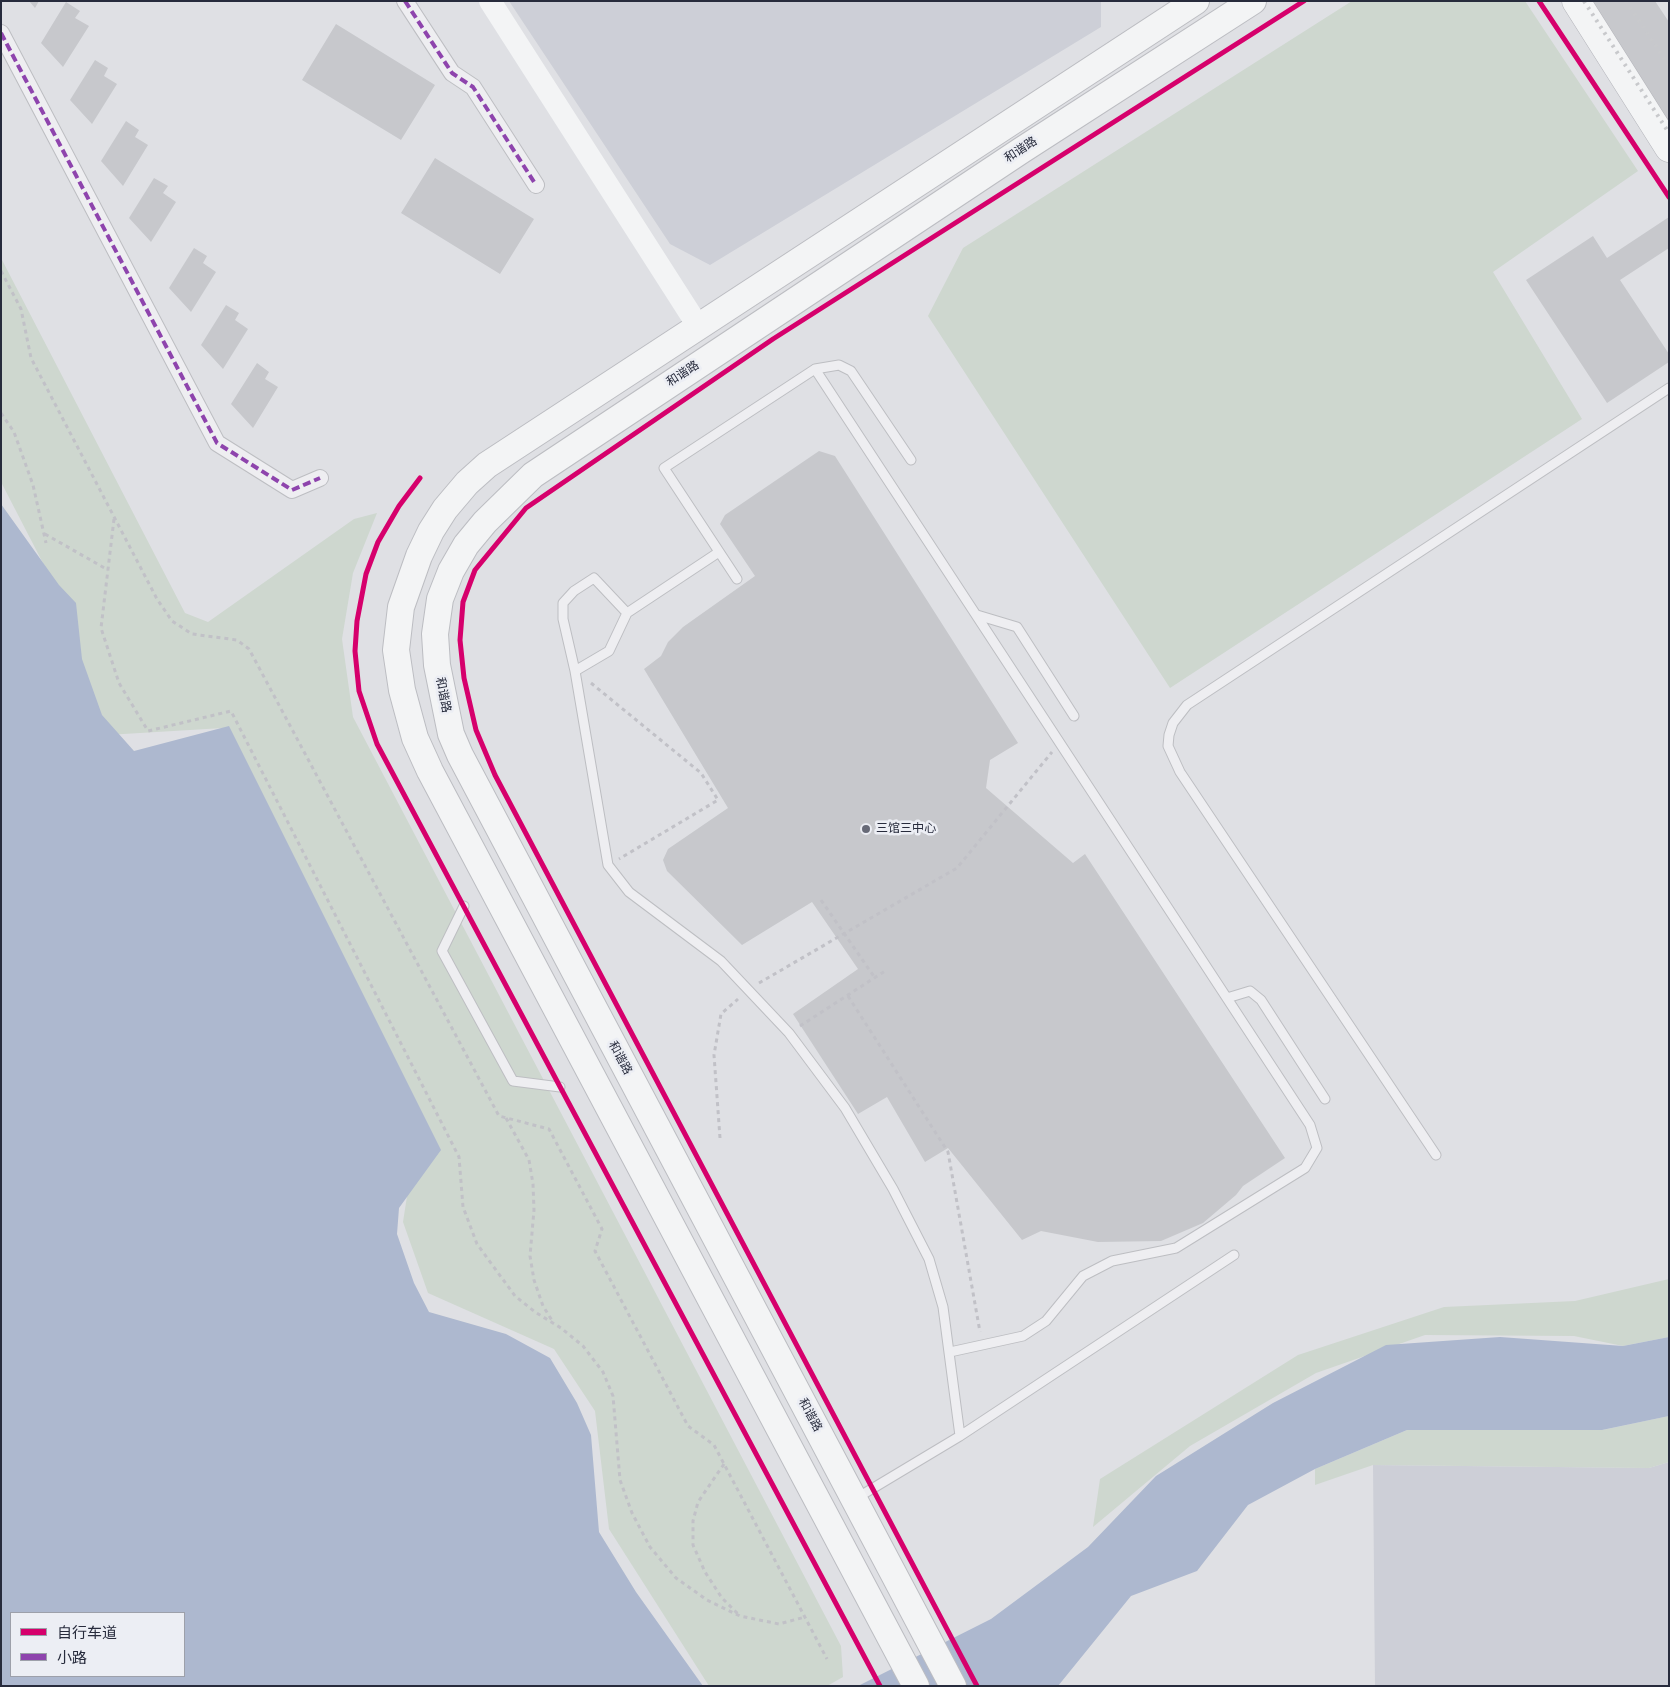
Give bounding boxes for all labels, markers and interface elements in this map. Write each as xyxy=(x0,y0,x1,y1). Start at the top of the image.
street label: 和谐路 xyxy=(1002,134,1040,166)
street label: 和谐路 xyxy=(664,358,702,390)
street label: 和谐路 xyxy=(432,676,454,714)
place label: 三馆三中心 xyxy=(876,822,936,836)
marker: 三馆三中心 xyxy=(860,823,872,835)
street label: 和谐路 xyxy=(605,1039,635,1077)
street label: 和谐路 xyxy=(795,1396,825,1434)
legend xyxy=(10,1612,185,1677)
text: 自行车道 xyxy=(57,1622,117,1643)
text: 小路 xyxy=(57,1647,87,1668)

